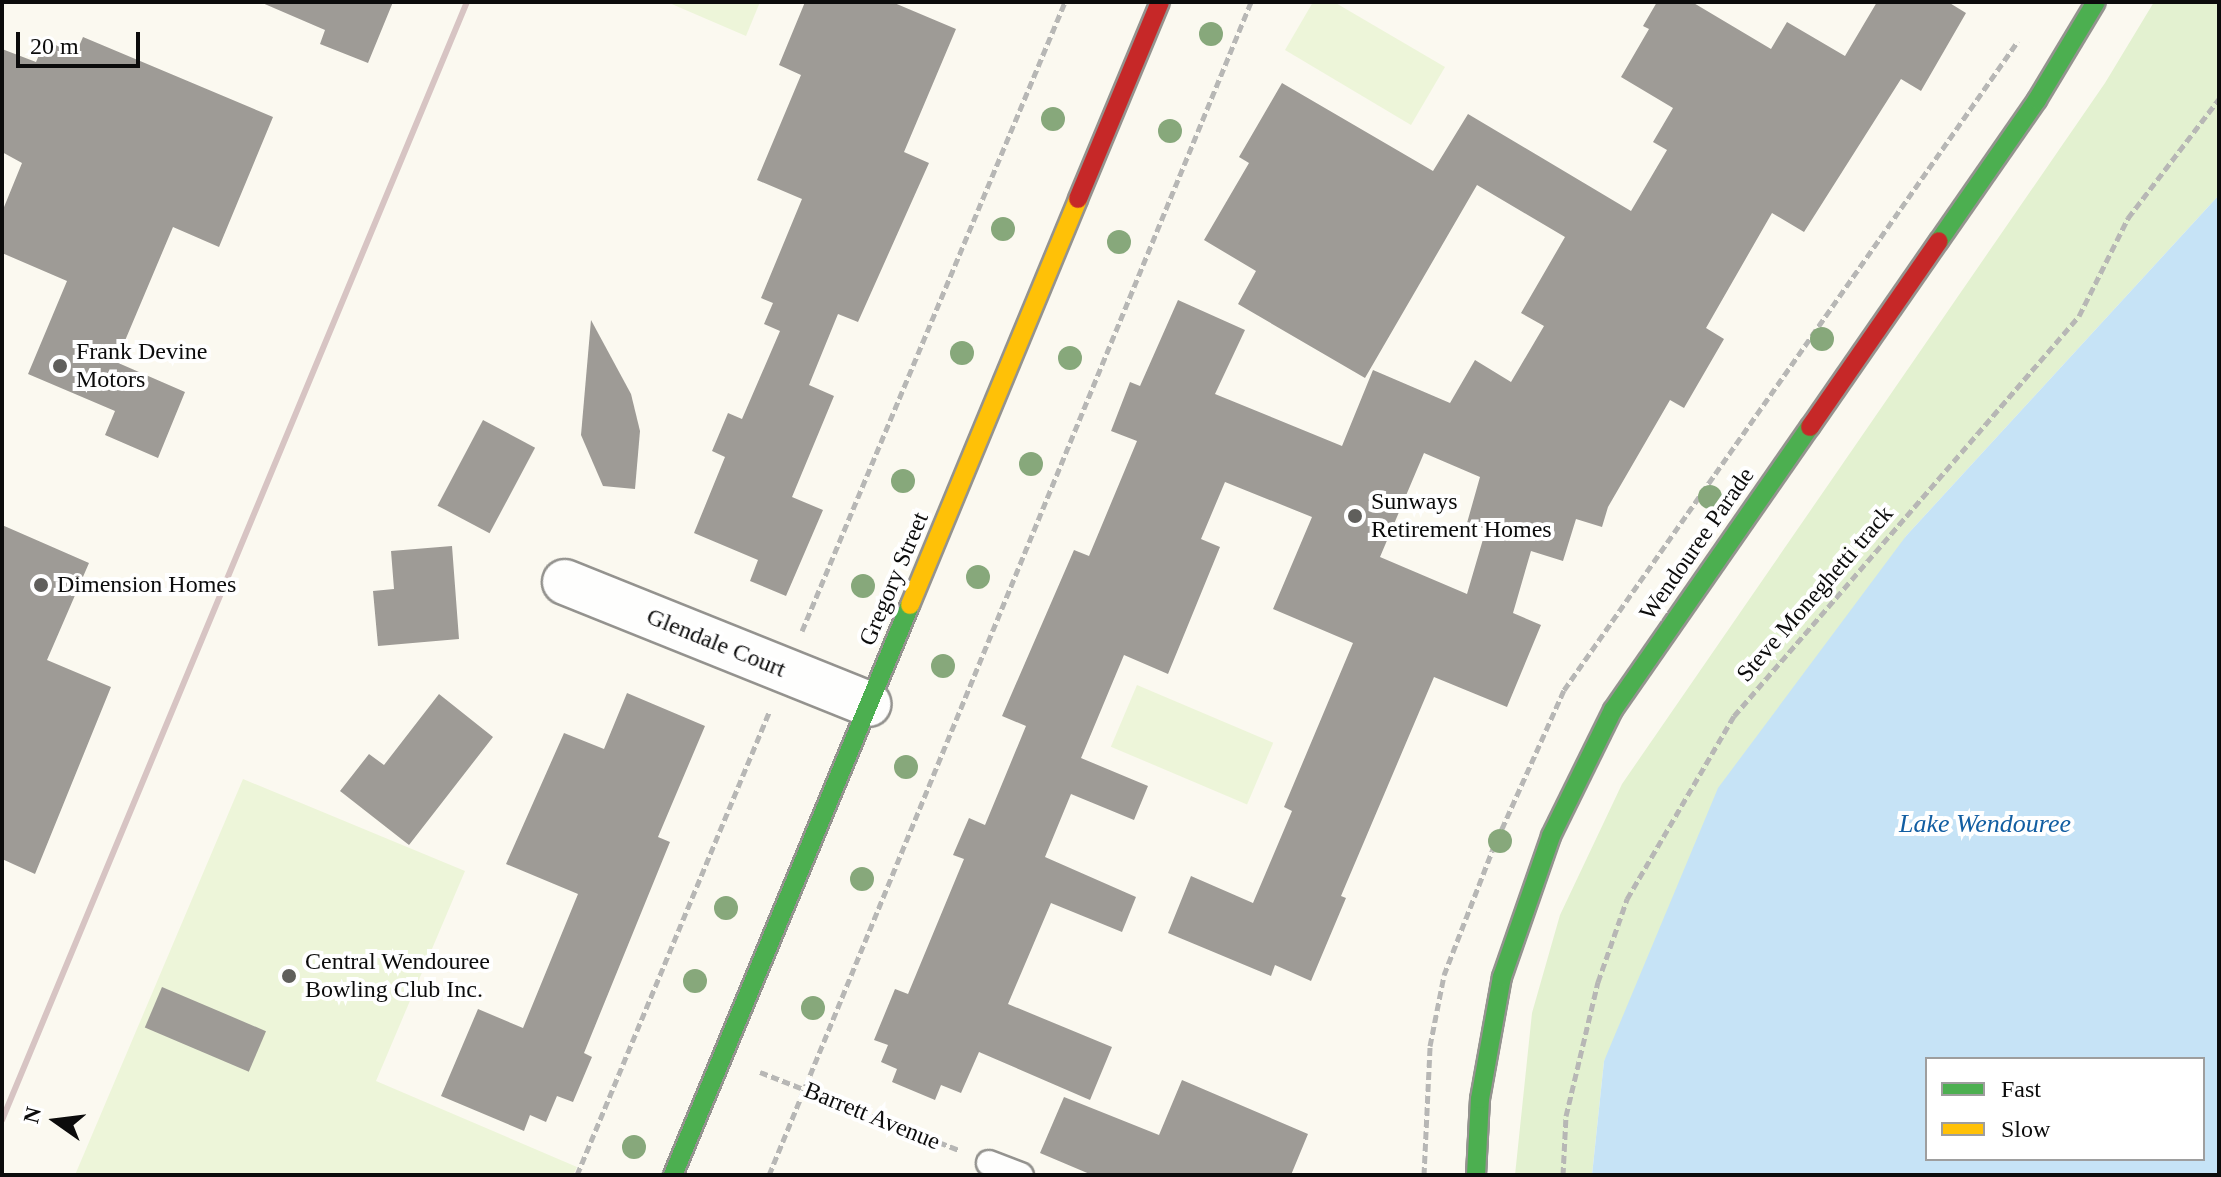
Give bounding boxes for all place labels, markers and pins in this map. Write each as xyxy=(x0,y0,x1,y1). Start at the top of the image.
place label: Frank Devine Motors xyxy=(76,338,207,394)
marker: Frank Devine Motors xyxy=(51,357,69,375)
place label: Sunways Retirement Homes xyxy=(1371,488,1552,544)
marker: Sunways Retirement Homes xyxy=(1346,507,1364,525)
place label: Dimension Homes xyxy=(57,571,236,599)
marker: Dimension Homes xyxy=(32,576,50,594)
place label: Central Wendouree Bowling Club Inc. xyxy=(305,948,490,1004)
marker: Central Wendouree Bowling Club Inc. xyxy=(280,967,298,985)

